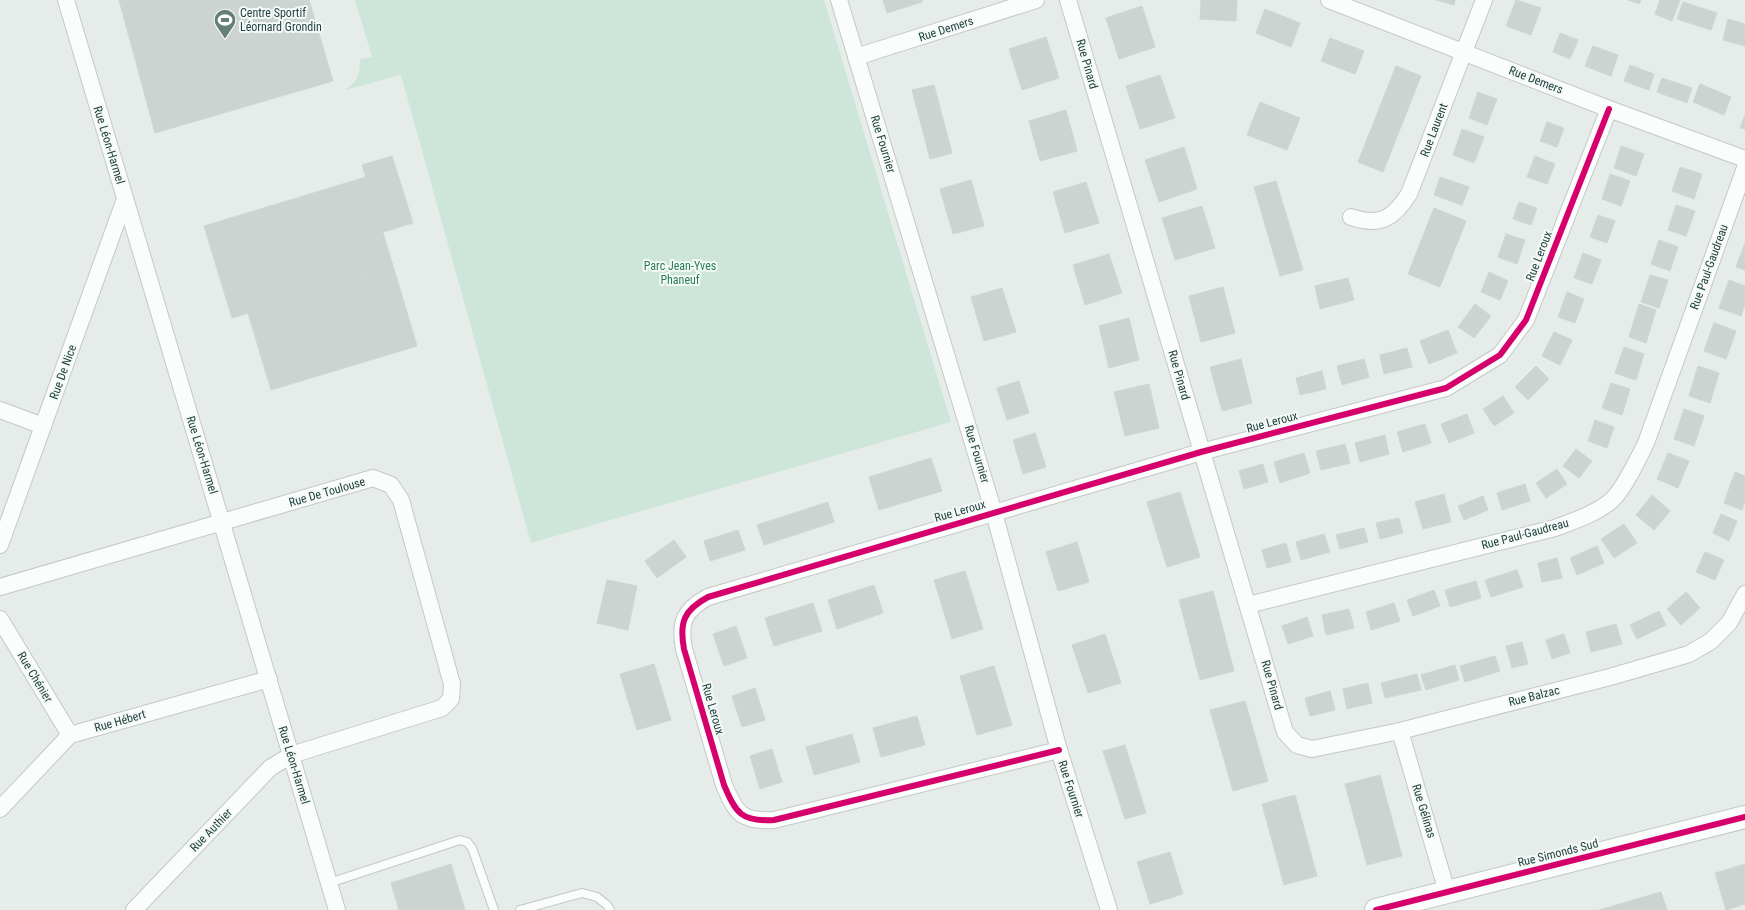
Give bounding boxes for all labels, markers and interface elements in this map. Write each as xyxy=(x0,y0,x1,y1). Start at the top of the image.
place label: Centre Sportif Léornard Grondin xyxy=(240,6,322,34)
sports icon: Centre Sportif Léornard Grondin xyxy=(212,7,238,40)
street label: Rue Demers xyxy=(917,14,975,44)
street label: Rue Pinard xyxy=(1073,38,1101,90)
street label: Rue Demers xyxy=(1507,63,1565,97)
street label: Rue Laurent xyxy=(1417,101,1451,159)
street label: Rue Léon-Harmel xyxy=(90,104,128,186)
street label: Rue Fournier xyxy=(868,113,898,175)
street label: Rue Paul-Gaudreau xyxy=(1687,222,1731,312)
street label: Rue Leroux xyxy=(1523,229,1555,283)
park label: Parc Jean-Yves Phaneuf xyxy=(644,259,716,287)
street label: Rue De Nice xyxy=(47,342,79,401)
street label: Rue Pinard xyxy=(1165,349,1193,401)
street label: Rue Leroux xyxy=(1245,408,1299,436)
street label: Rue Léon-Harmel xyxy=(183,414,221,496)
street label: Rue Fournier xyxy=(962,423,992,485)
street label: Rue De Toulouse xyxy=(287,474,367,510)
street label: Rue Leroux xyxy=(933,497,987,525)
street label: Rue Paul-Gaudreau xyxy=(1480,516,1570,552)
street label: Rue Chénier xyxy=(14,649,56,705)
street label: Rue Pinard xyxy=(1258,659,1286,711)
street label: Rue Leroux xyxy=(699,682,727,736)
street label: Rue Balzac xyxy=(1507,683,1561,709)
street label: Rue Hébert xyxy=(93,707,148,735)
street label: Rue Léon-Harmel xyxy=(275,724,313,806)
street label: Rue Fournier xyxy=(1055,759,1087,820)
street label: Rue Gélinas xyxy=(1409,782,1439,840)
street label: Rue Authier xyxy=(187,805,235,854)
street label: Rue Simonds Sud xyxy=(1516,836,1600,870)

